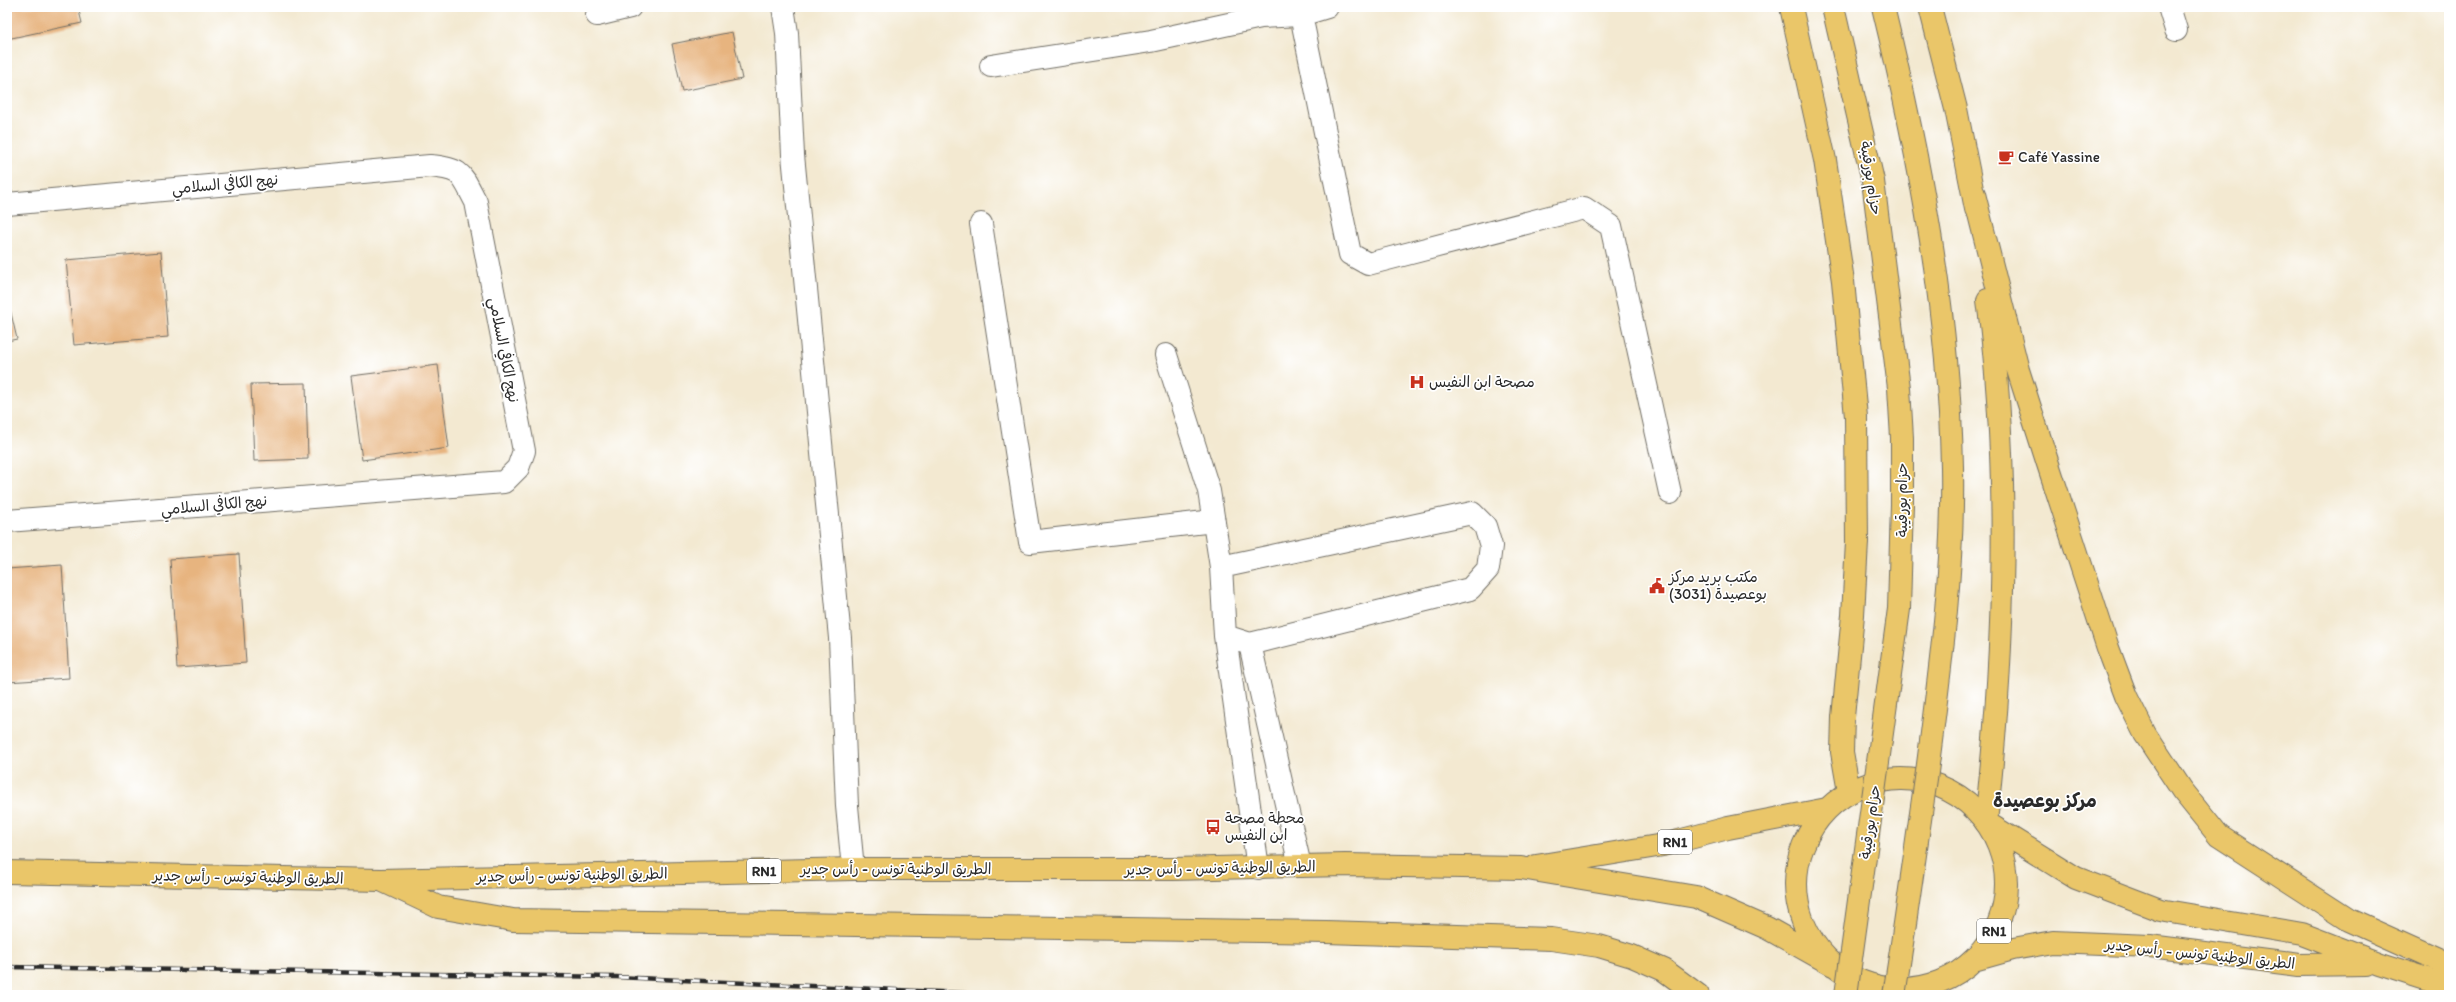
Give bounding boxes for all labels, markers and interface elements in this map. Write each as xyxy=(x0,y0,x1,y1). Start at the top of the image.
street label: حزام بورقيبة xyxy=(1854,140,1886,217)
cafe icon: Café Yassine xyxy=(1997,148,2015,166)
place label: Café Yassine xyxy=(2018,148,2100,166)
street label: نهج الكافي السلامي xyxy=(171,169,279,202)
street label: نهج الكافي السلامي xyxy=(481,296,524,405)
hospital icon: مصحة ابن النفيس xyxy=(1408,373,1426,391)
place label: مصحة ابن النفيس xyxy=(1429,373,1535,391)
street label: حزام بورقيبة xyxy=(1893,463,1913,537)
street label: نهج الكافي السلامي xyxy=(160,490,268,523)
place label: مكتب بريد مركز بوعصيدة (3031) xyxy=(1667,568,1767,603)
public building icon: مكتب بريد مركز بوعصيدة (3031) xyxy=(1648,577,1666,595)
street label: حزام بورقيبة xyxy=(1856,784,1886,860)
district label: مركز بوعصيدة xyxy=(1993,789,2097,813)
place label: محطة مصحة ابن النفيس xyxy=(1225,809,1304,844)
bus stop icon: محطة مصحة ابن النفيس xyxy=(1204,818,1222,836)
road number: RN1 xyxy=(1658,830,1692,854)
street label: الطريق الوطنية تونس - رأس جدير xyxy=(1122,857,1316,879)
road number: RN1 xyxy=(747,859,781,883)
street label: الطريق الوطنية تونس - رأس جدير xyxy=(798,860,992,878)
street label: الطريق الوطنية تونس - رأس جدير xyxy=(474,864,668,886)
street label: الطريق الوطنية تونس - رأس جدير xyxy=(150,866,344,888)
road number: RN1 xyxy=(1977,919,2011,943)
street label: الطريق الوطنية تونس - رأس جدير xyxy=(2102,935,2296,973)

